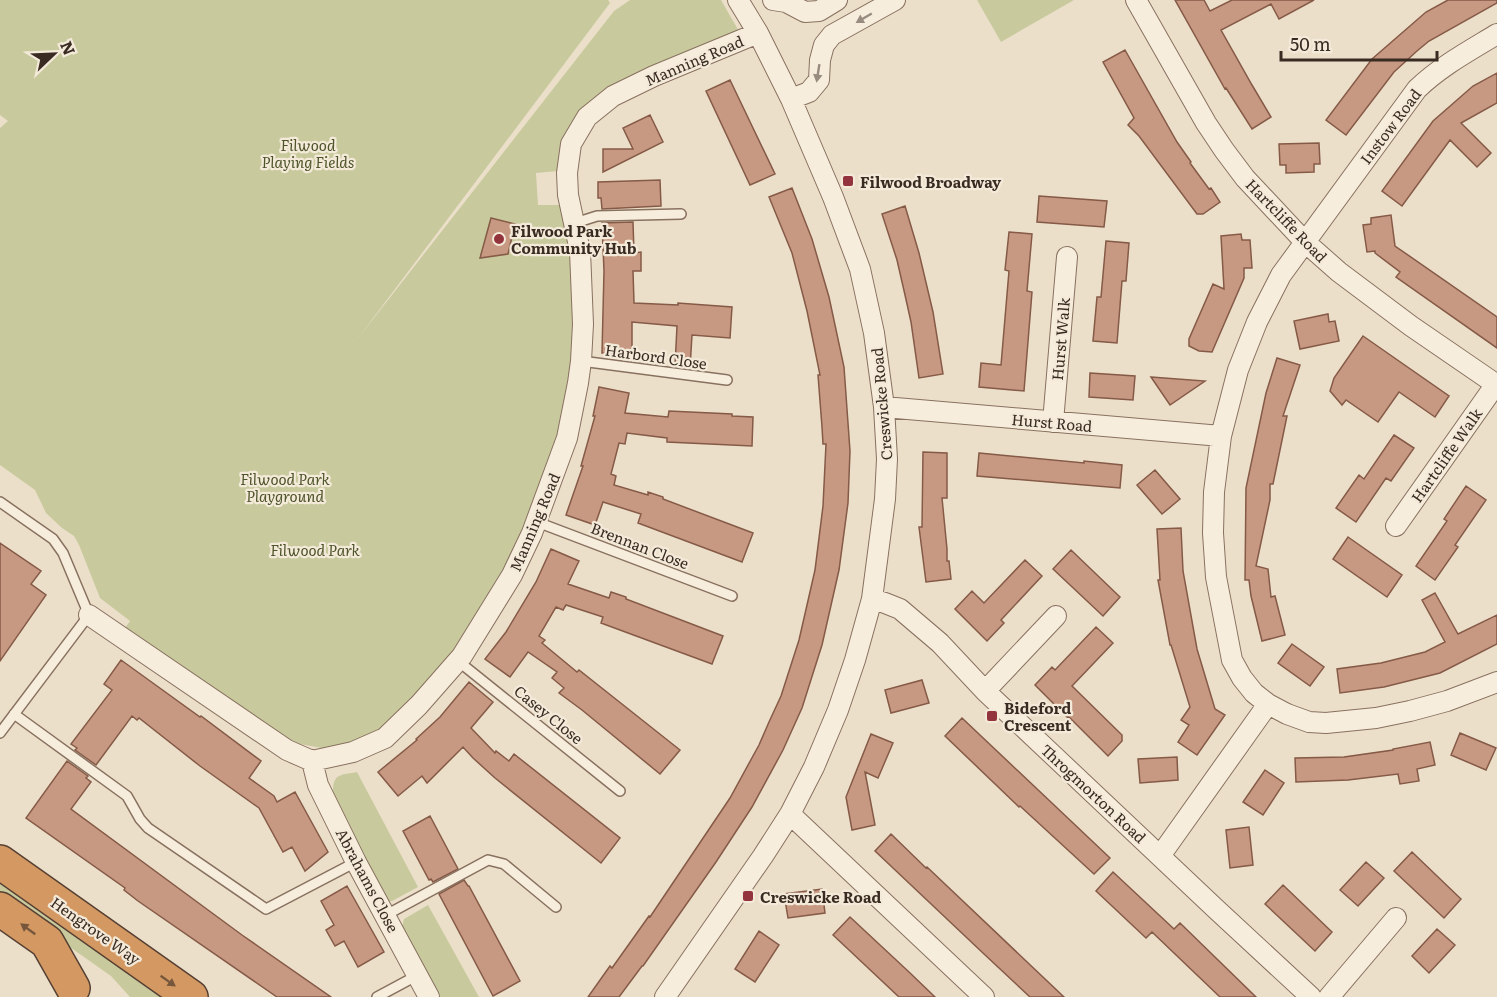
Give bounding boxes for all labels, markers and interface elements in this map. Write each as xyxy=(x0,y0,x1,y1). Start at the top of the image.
one-way arrow xyxy=(855,12,872,22)
north arrow xyxy=(24,24,84,84)
scale bar xyxy=(1281,24,1437,62)
street label: Manning Road xyxy=(641,29,747,91)
text: 50 m xyxy=(1290,30,1331,57)
text: N xyxy=(55,37,82,59)
one-way arrow xyxy=(813,63,822,82)
street label: Instow Road xyxy=(1354,83,1426,169)
park label: Filwood Playing Fields xyxy=(262,133,354,173)
place label: Filwood Broadway xyxy=(860,170,1002,193)
street label: Hartcliffe Road xyxy=(1241,173,1333,267)
marker: Filwood Broadway xyxy=(841,174,855,188)
place label: Filwood Park Community Hub xyxy=(511,219,637,259)
marker: Filwood Park Community Hub xyxy=(492,232,506,246)
street label: Hurst Walk xyxy=(1045,296,1075,381)
street label: Harbord Close xyxy=(604,337,709,375)
street label: Creswicke Road xyxy=(865,347,897,461)
street label: Hartcliffe Walk xyxy=(1405,402,1488,507)
street label: Hurst Road xyxy=(1011,407,1093,437)
park label: Filwood Park Playground xyxy=(240,467,331,507)
street label: Manning Road xyxy=(503,469,565,575)
street label: Brennan Close xyxy=(588,516,693,574)
park label: Filwood Park xyxy=(270,538,361,561)
street label: Casey Close xyxy=(510,679,588,749)
place label: Bideford Crescent xyxy=(1004,696,1072,736)
marker: Bideford Crescent xyxy=(985,709,999,723)
street label: Throgmorton Road xyxy=(1036,738,1152,848)
street label: Abrahams Close xyxy=(331,824,405,936)
place label: Creswicke Road xyxy=(760,885,882,908)
marker: Creswicke Road xyxy=(741,889,755,903)
street label: Hengrove Way xyxy=(46,890,146,970)
one-way arrow xyxy=(20,923,35,935)
one-way arrow xyxy=(160,974,175,986)

